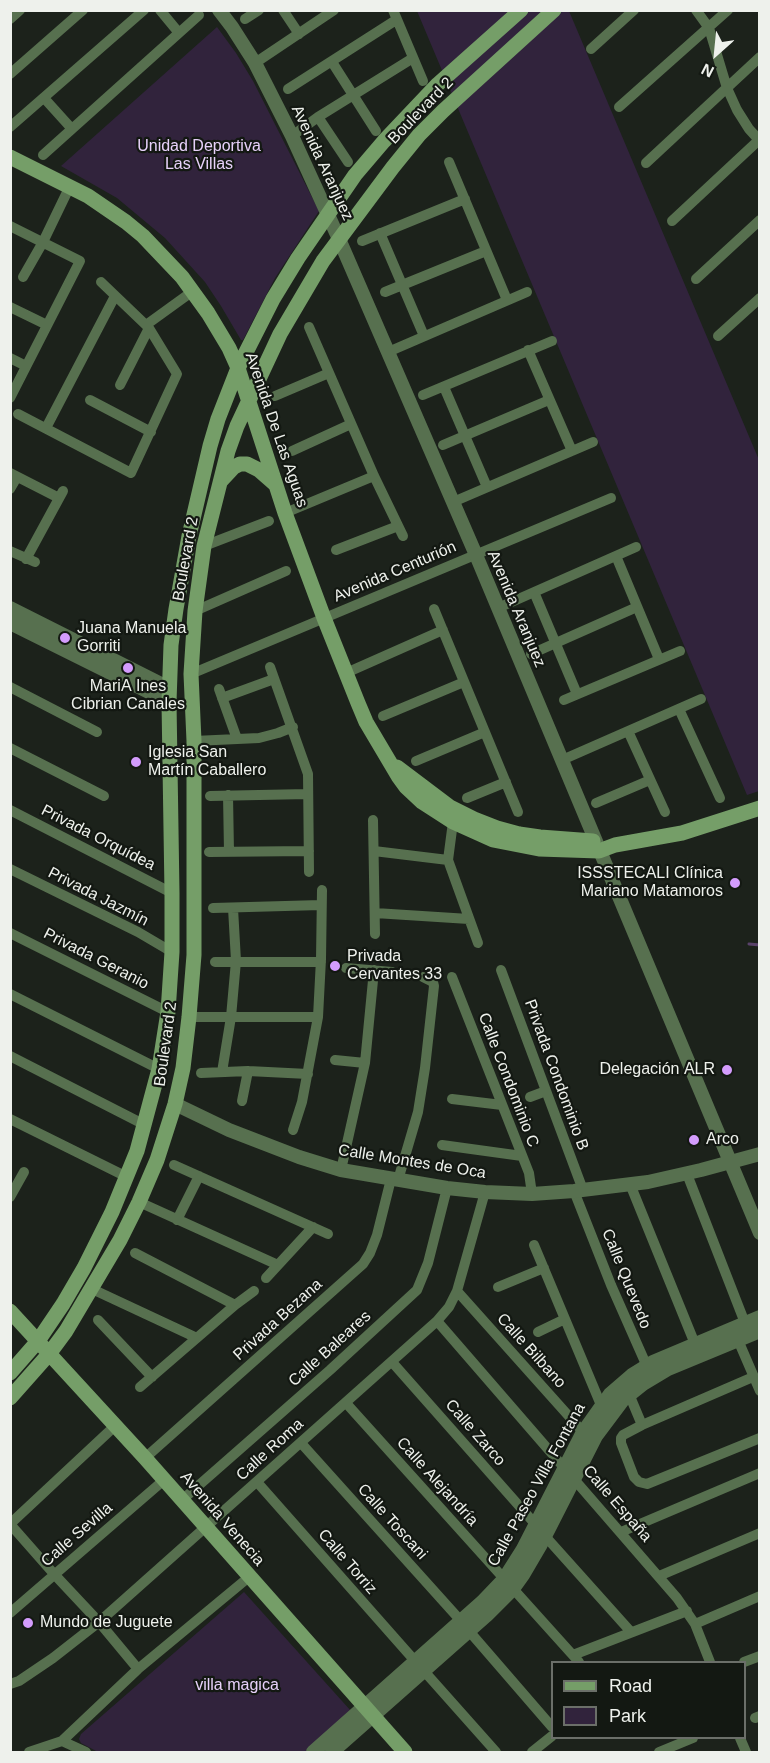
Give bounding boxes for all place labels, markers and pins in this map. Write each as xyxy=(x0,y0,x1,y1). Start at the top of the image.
place label: Juana Manuela Gorriti xyxy=(77,619,186,657)
marker: Juana Manuela Gorriti xyxy=(58,631,72,645)
marker: MariA Ines Cibrian Canales xyxy=(121,661,135,675)
place label: MariA Ines Cibrian Canales xyxy=(71,677,185,715)
place label: Iglesia San Martín Caballero xyxy=(148,743,266,781)
marker: Iglesia San Martín Caballero xyxy=(129,755,143,769)
place label: ISSSTECALI Clínica Mariano Matamoros xyxy=(577,864,723,902)
marker: ISSSTECALI Clínica Mariano Matamoros xyxy=(728,876,742,890)
place label: Privada Cervantes 33 xyxy=(347,947,442,985)
marker: Privada Cervantes 33 xyxy=(328,959,342,973)
place label: Delegación ALR xyxy=(599,1060,715,1080)
marker: Delegación ALR xyxy=(720,1063,734,1077)
place label: Arco xyxy=(706,1130,739,1150)
marker: Arco xyxy=(687,1133,701,1147)
place label: Mundo de Juguete xyxy=(40,1613,173,1633)
marker: Mundo de Juguete xyxy=(21,1616,35,1630)

